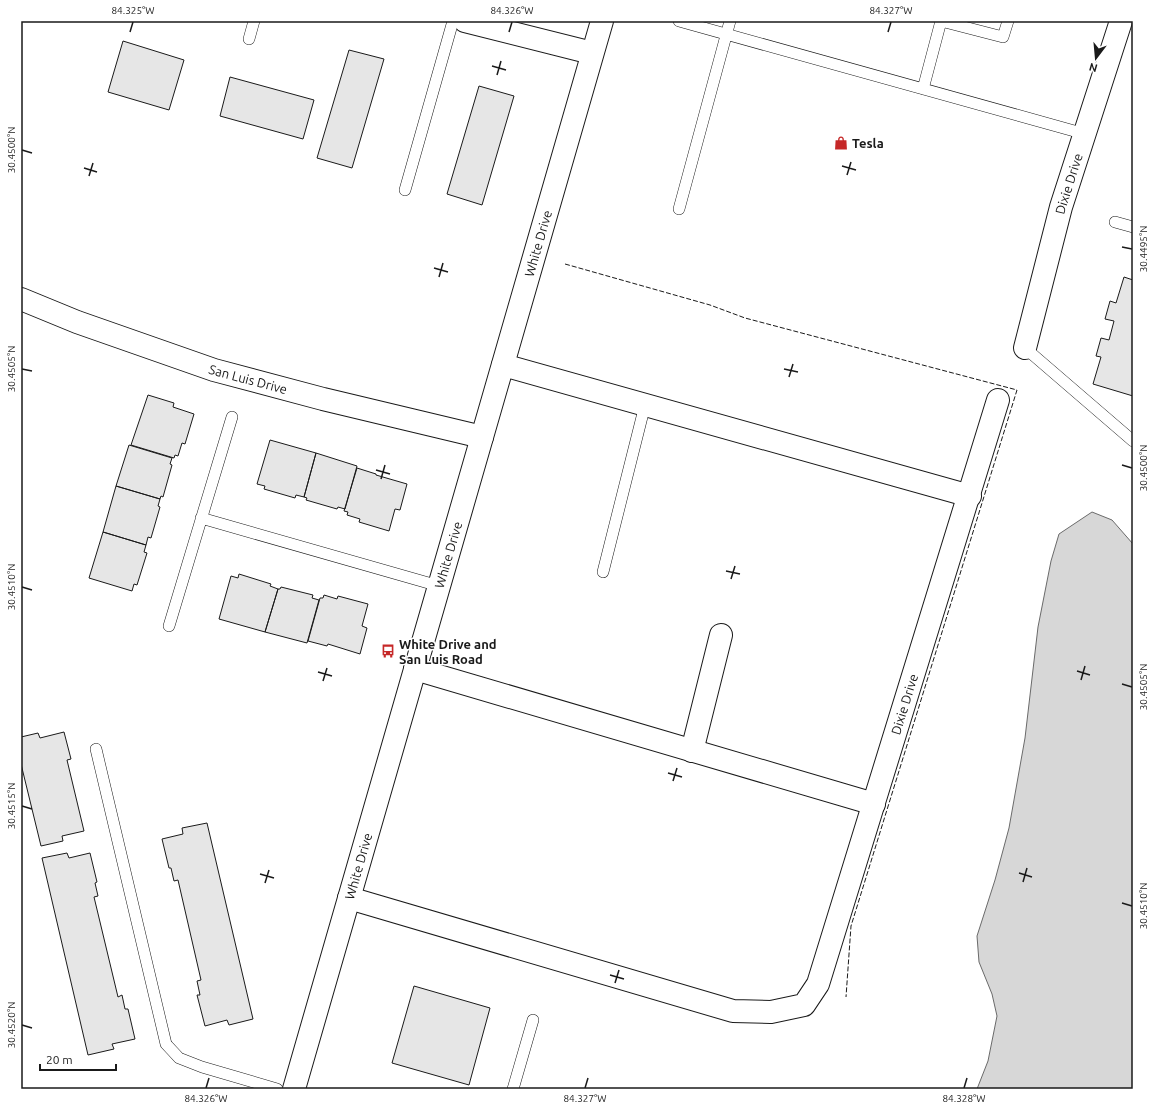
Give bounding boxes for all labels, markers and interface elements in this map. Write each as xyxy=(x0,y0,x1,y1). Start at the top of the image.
text: 84.325°W xyxy=(111,5,155,16)
text: 84.326°W xyxy=(490,5,534,16)
text: 84.327°W xyxy=(869,5,913,16)
north arrow xyxy=(1076,38,1116,78)
text: N xyxy=(1088,61,1099,75)
text: 30.4500°N xyxy=(6,127,17,173)
shop icon: Tesla xyxy=(833,135,849,151)
place label: Tesla xyxy=(852,136,884,150)
street label: Dixie Drive xyxy=(1052,152,1085,216)
street label: White Drive xyxy=(522,209,554,278)
text: 30.4495°N xyxy=(1138,226,1149,272)
text: 30.4505°N xyxy=(6,346,17,392)
street label: San Luis Drive xyxy=(207,362,289,396)
text: 30.4500°N xyxy=(1138,445,1149,491)
street label: White Drive xyxy=(432,520,464,590)
text: 30.4510°N xyxy=(6,564,17,610)
place label: White Drive and San Luis Road xyxy=(399,637,497,666)
bus stop icon: White Drive and San Luis Road xyxy=(380,643,396,659)
text: 30.4505°N xyxy=(1138,664,1149,710)
street label: Dixie Drive xyxy=(888,672,920,736)
text: 30.4515°N xyxy=(6,783,17,829)
street label: White Drive xyxy=(342,831,375,901)
text: 30.4510°N xyxy=(1138,883,1149,929)
text: 30.4520°N xyxy=(6,1002,17,1048)
scale bar xyxy=(40,1046,116,1072)
text: 20 m xyxy=(46,1053,73,1066)
text: 84.326°W xyxy=(184,1093,228,1104)
text: 84.327°W xyxy=(563,1093,607,1104)
text: 84.328°W xyxy=(942,1093,986,1104)

